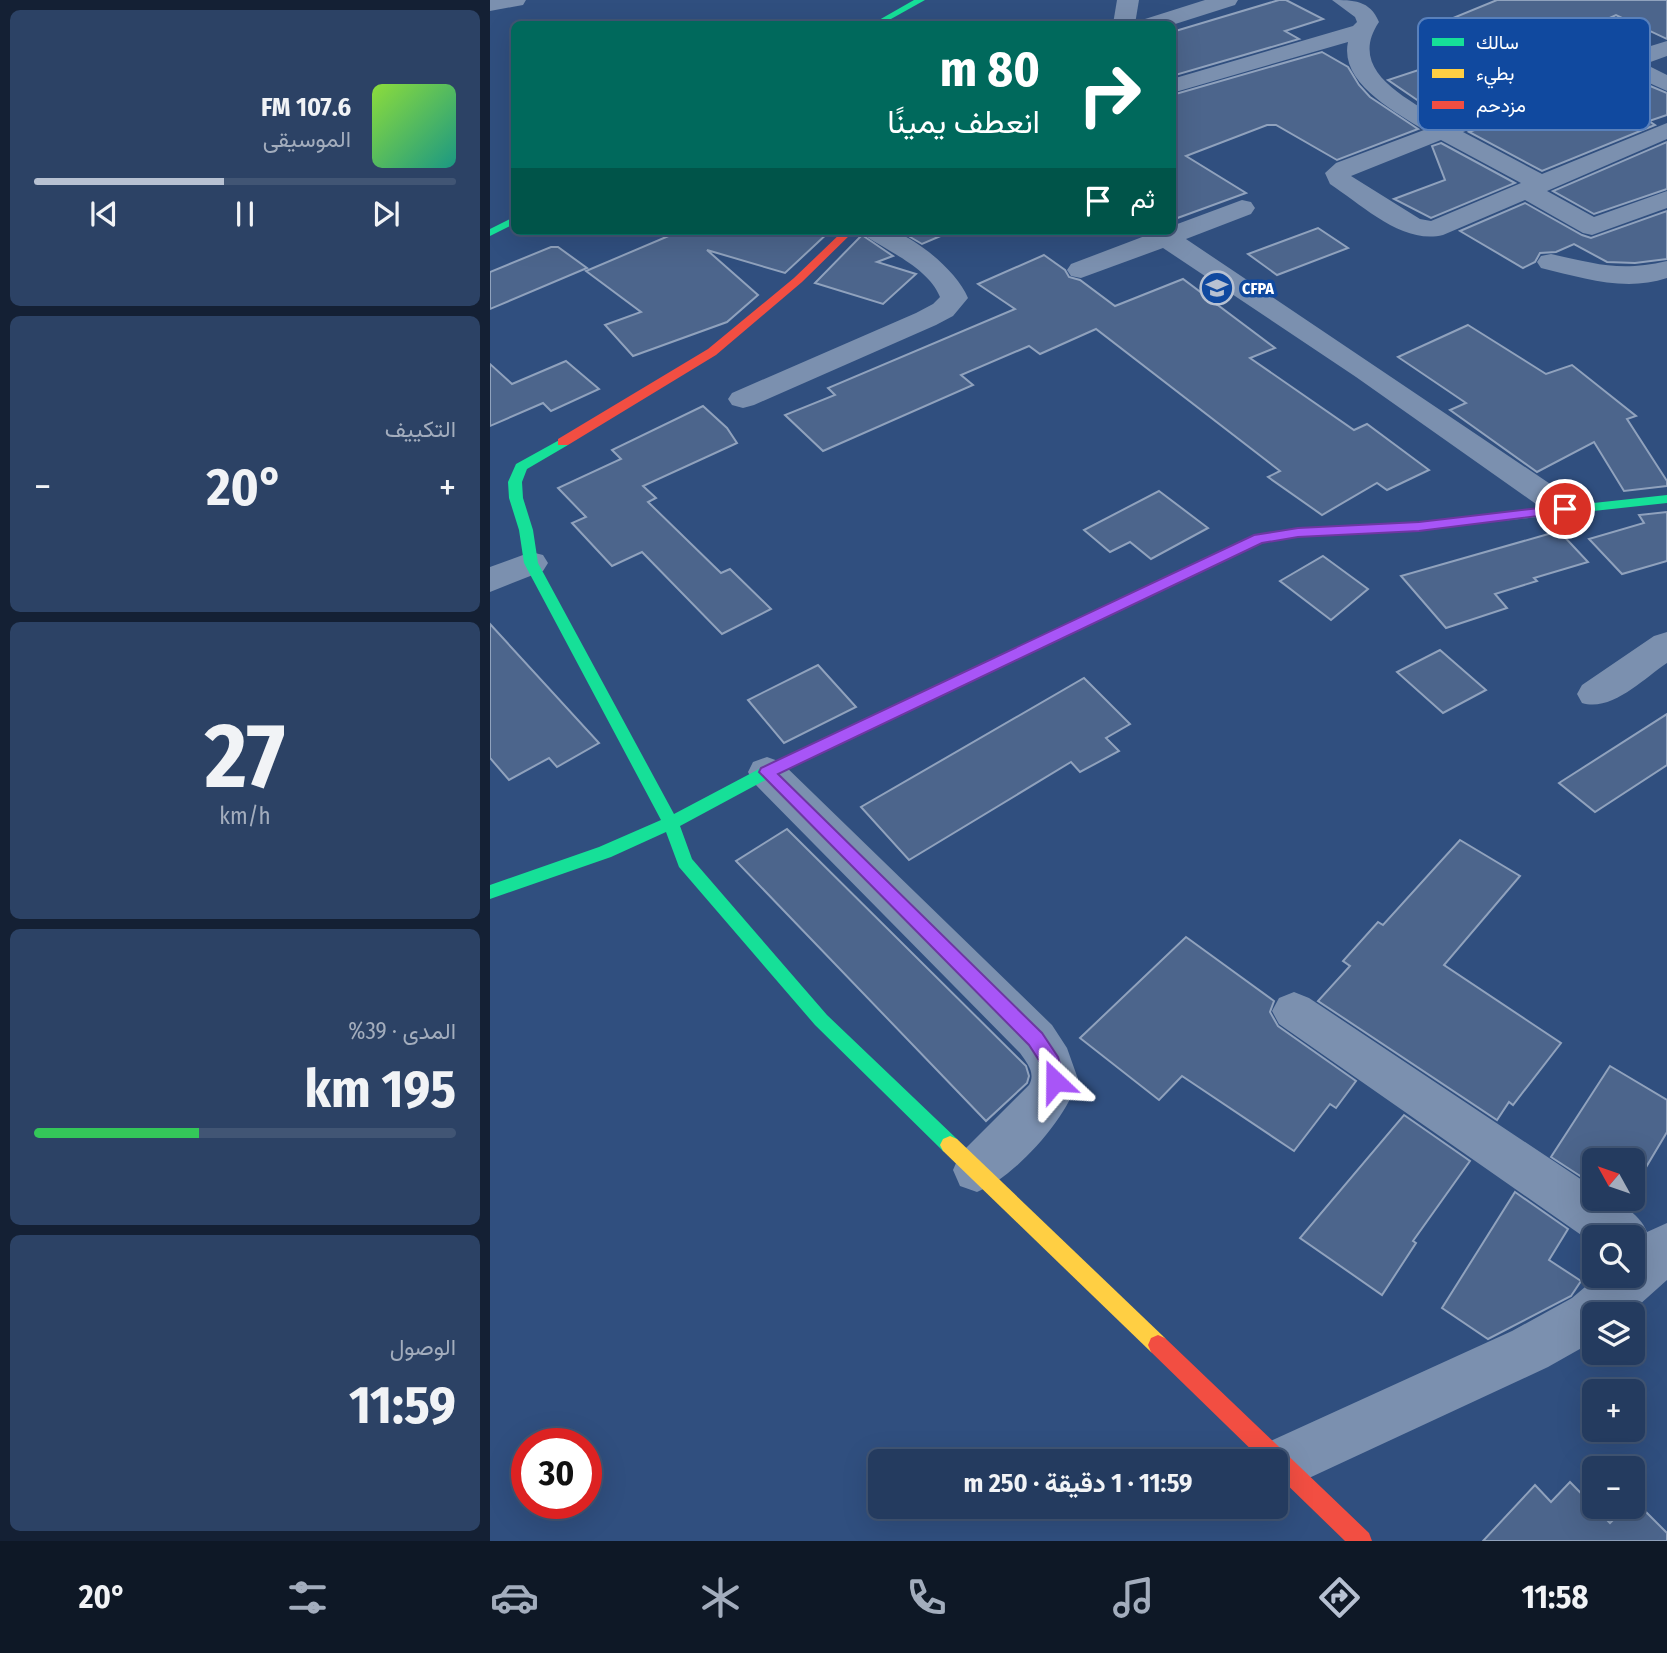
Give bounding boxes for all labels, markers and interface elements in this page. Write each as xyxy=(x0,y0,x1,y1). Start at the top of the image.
legend xyxy=(1418,18,1650,130)
text: سالك xyxy=(1476,31,1519,54)
text: 80 m xyxy=(940,40,1040,99)
icon: right xyxy=(1064,49,1155,140)
text: بطيء xyxy=(1476,62,1514,89)
text: 107.6 FM xyxy=(261,92,351,123)
text: مزدحم xyxy=(1476,94,1526,118)
text: انعطف يمينًا xyxy=(887,103,1040,141)
text: الموسيقى xyxy=(263,125,351,153)
icon: arrive xyxy=(1079,182,1117,220)
text: ثم xyxy=(1131,184,1155,215)
icon: previous xyxy=(85,195,123,233)
icon: pause xyxy=(226,195,264,233)
icon: next xyxy=(367,195,405,233)
school or university icon: CFPA xyxy=(1198,269,1236,307)
place label: CFPA xyxy=(1242,279,1274,298)
text: التكييف xyxy=(385,415,456,443)
text: 20° xyxy=(207,456,283,519)
text: − xyxy=(34,464,51,510)
text: + xyxy=(439,464,456,510)
pin xyxy=(1535,479,1595,539)
icon: arrive xyxy=(1546,490,1584,528)
text: 27 xyxy=(205,702,285,811)
text: km/h xyxy=(219,802,271,830)
text: المدى · 39% xyxy=(348,1017,456,1045)
position arrow xyxy=(1018,1044,1092,1118)
text: 195 km xyxy=(305,1058,456,1121)
north arrow xyxy=(1582,1148,1645,1211)
map controls xyxy=(1582,1148,1645,1519)
button: search xyxy=(1582,1225,1645,1288)
button: layers xyxy=(1582,1302,1645,1365)
text: الوصول xyxy=(390,1333,456,1361)
text: 11:59 xyxy=(349,1374,456,1437)
button: + xyxy=(1582,1379,1645,1442)
speed limit sign: 30 xyxy=(511,1428,602,1519)
button: − xyxy=(1582,1456,1645,1519)
text: 11:59 · 1 دقيقة · 250 m xyxy=(963,1468,1193,1499)
icon: filters xyxy=(283,1573,332,1622)
icon: car xyxy=(490,1573,539,1622)
icon: climate xyxy=(696,1573,745,1622)
icon: phone xyxy=(902,1573,951,1622)
icon: music xyxy=(1109,1573,1158,1622)
icon: directions xyxy=(1315,1573,1364,1622)
text: 20° xyxy=(79,1578,126,1616)
text: 11:58 xyxy=(1522,1578,1588,1616)

